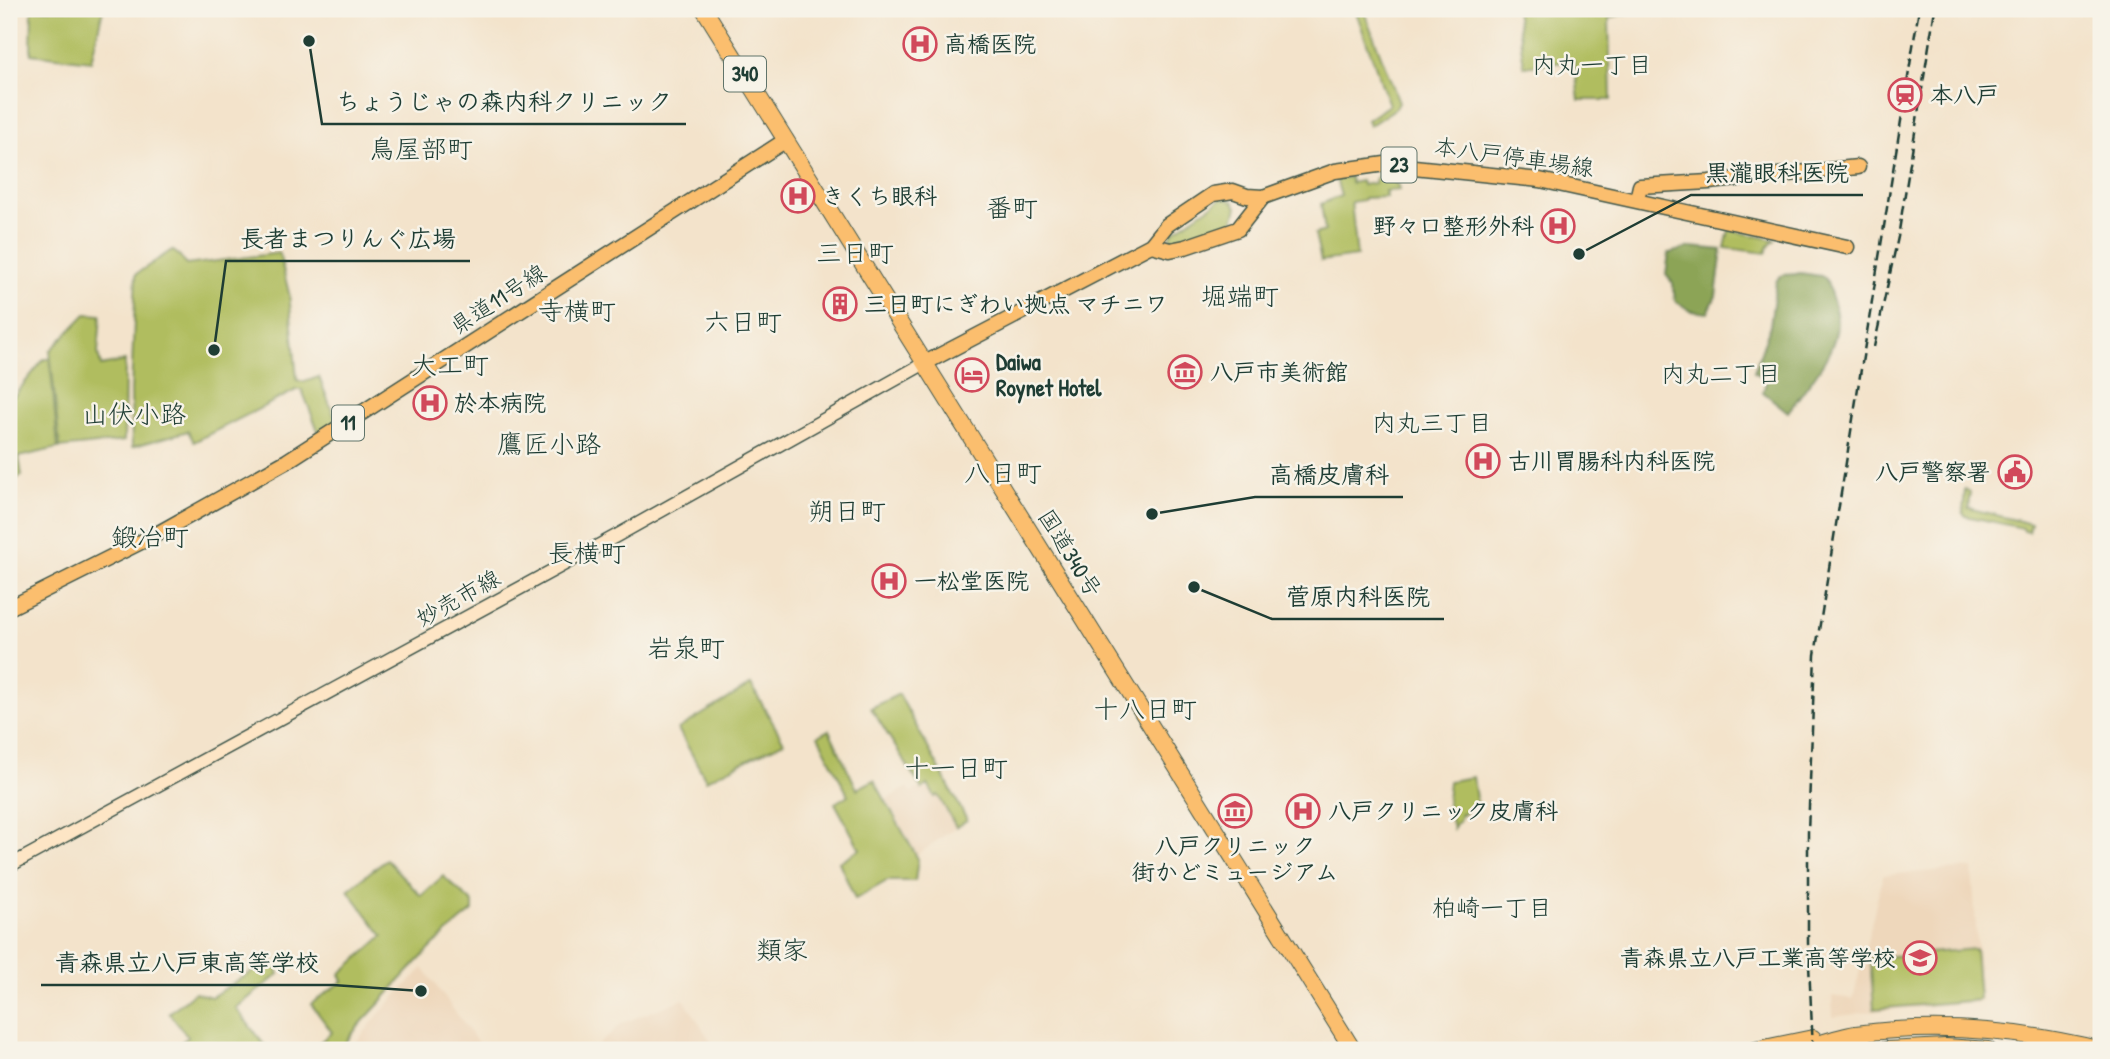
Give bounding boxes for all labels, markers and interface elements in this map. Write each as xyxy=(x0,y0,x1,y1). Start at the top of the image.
hospital icon: 高橋医院 xyxy=(901,25,939,63)
place label: 高橋医院 xyxy=(944,28,1036,59)
district label: 内丸一丁目 xyxy=(1532,48,1652,80)
road number: 340 xyxy=(724,56,766,92)
station icon: 本八戸 xyxy=(1886,76,1924,114)
callout: ちょうじゃの森内科クリニック xyxy=(322,79,686,124)
place label: 本八戸 xyxy=(1930,79,1999,110)
text: ちょうじゃの森内科クリニック xyxy=(336,85,672,117)
street label: 本八戸停車場線 xyxy=(1432,130,1596,183)
district label: 鳥屋部町 xyxy=(369,131,473,166)
road number: 23 xyxy=(1382,148,1416,182)
callout: 黒瀧眼科医院 xyxy=(1691,150,1863,195)
text: 黒瀧眼科医院 xyxy=(1705,156,1849,188)
hospital icon: きくち眼科 xyxy=(779,177,817,215)
place label: きくち眼科 xyxy=(822,180,937,211)
district label: 番町 xyxy=(986,190,1038,225)
hospital icon: 野々口整形外科 xyxy=(1539,207,1577,245)
place label: 野々口整形外科 xyxy=(1373,210,1534,241)
callout: 長者まつりんぐ広場 xyxy=(226,216,470,261)
text: 長者まつりんぐ広場 xyxy=(240,222,456,254)
district label: 三日町 xyxy=(816,235,894,270)
street label: 県道11号線 xyxy=(444,256,552,341)
district label: 堀端町 xyxy=(1201,278,1279,313)
building icon: 三日町にぎわい拠点 マチニワ xyxy=(821,285,859,323)
place label: 三日町にぎわい拠点 マチニワ xyxy=(864,288,1168,319)
district label: 寺横町 xyxy=(538,293,616,328)
district label: 六日町 xyxy=(704,304,782,339)
place label: Daiwa Roynet Hotel xyxy=(996,346,1102,404)
district label: 大工町 xyxy=(411,347,489,382)
museum icon: 八戸市美術館 xyxy=(1166,353,1204,391)
hotel icon: Daiwa Roynet Hotel xyxy=(953,356,991,394)
place label: 八戸市美術館 xyxy=(1210,356,1348,387)
district label: 内丸二丁目 xyxy=(1661,357,1781,389)
hospital icon: 於本病院 xyxy=(411,384,449,422)
place label: 於本病院 xyxy=(454,387,546,418)
district label: 山伏小路 xyxy=(82,396,186,431)
road number: 11 xyxy=(332,406,364,440)
district label: 内丸三丁目 xyxy=(1372,406,1492,438)
district label: 鷹匠小路 xyxy=(497,426,601,461)
hospital icon: 古川胃腸科内科医院 xyxy=(1464,442,1502,480)
place label: 古川胃腸科内科医院 xyxy=(1508,445,1715,476)
callout: 高橋皮膚科 xyxy=(1255,452,1403,497)
public building icon: 八戸警察署 xyxy=(1996,453,2034,491)
district label: 八日町 xyxy=(964,455,1042,490)
place label: 八戸警察署 xyxy=(1875,456,1990,487)
text: 高橋皮膚科 xyxy=(1269,458,1389,490)
district label: 朔日町 xyxy=(808,493,886,528)
street label: 国道340号 xyxy=(1031,503,1110,603)
district label: 鍛冶町 xyxy=(111,519,189,554)
district label: 長横町 xyxy=(548,535,626,570)
street label: 妙売市線 xyxy=(410,562,506,633)
hospital icon: 一松堂医院 xyxy=(870,562,908,600)
place label: 一松堂医院 xyxy=(914,565,1029,596)
callout: 菅原内科医院 xyxy=(1272,574,1444,619)
text: 菅原内科医院 xyxy=(1286,580,1430,612)
district label: 岩泉町 xyxy=(647,630,725,665)
district label: 十八日町 xyxy=(1093,691,1197,726)
district label: 十一日町 xyxy=(904,750,1008,785)
museum icon: 八戸クリニック 街かどミュージアム xyxy=(1216,792,1254,830)
hospital icon: 八戸クリニック皮膚科 xyxy=(1284,792,1322,830)
place label: 八戸クリニック皮膚科 xyxy=(1328,795,1558,826)
place label: 八戸クリニック 街かどミュージアム xyxy=(1132,830,1338,887)
district label: 柏崎一丁目 xyxy=(1432,891,1552,923)
district label: 類家 xyxy=(756,932,808,967)
school or university icon: 青森県立八戸工業高等学校 xyxy=(1901,939,1939,977)
callout: 青森県立八戸東高等学校 xyxy=(41,940,333,985)
place label: 青森県立八戸工業高等学校 xyxy=(1620,942,1896,973)
text: 青森県立八戸東高等学校 xyxy=(55,946,319,978)

